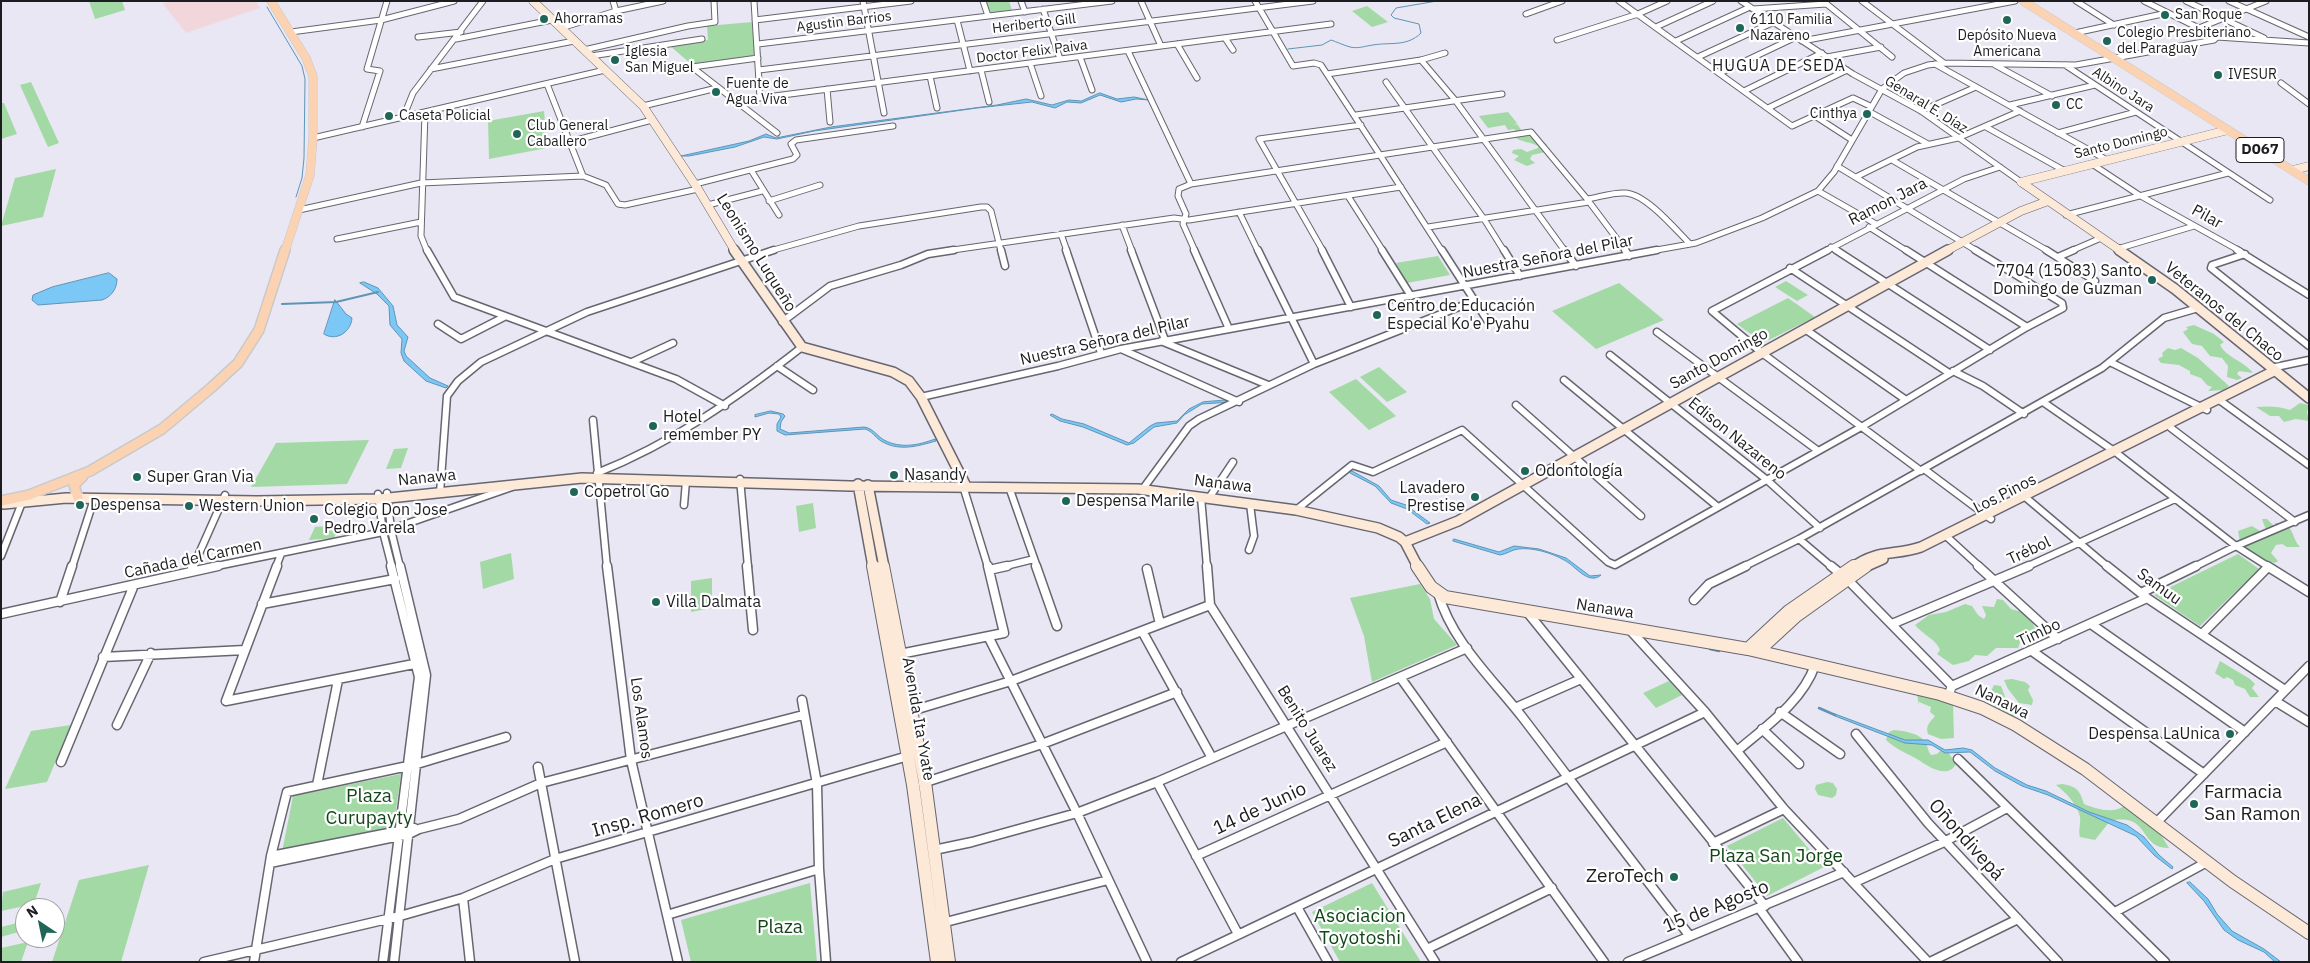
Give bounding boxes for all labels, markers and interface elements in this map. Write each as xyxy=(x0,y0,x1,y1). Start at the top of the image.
place label: San Roque xyxy=(2175,7,2242,23)
street label: Agustin Barrios xyxy=(795,8,893,36)
marker: San Roque xyxy=(2159,9,2171,21)
place label: Ahorramas xyxy=(554,11,623,27)
street label: Heriberto Gill xyxy=(991,11,1077,37)
place label: 6110 Familia Nazareno xyxy=(1750,12,1832,44)
marker: Ahorramas xyxy=(538,13,550,25)
marker: Depósito Nueva Americana xyxy=(2001,14,2013,26)
marker: 6110 Familia Nazareno xyxy=(1734,22,1746,34)
place label: Colegio Presbiteriano del Paraguay xyxy=(2117,25,2251,58)
place label: Depósito Nueva Americana xyxy=(1957,28,2057,60)
marker: Colegio Presbiteriano del Paraguay xyxy=(2101,35,2113,47)
street label: Doctor Felix Paiva xyxy=(975,37,1089,67)
place label: Iglesia San Miguel xyxy=(625,44,694,76)
marker: Iglesia San Miguel xyxy=(609,54,621,66)
district label: HUGUA DE SEDA xyxy=(1710,56,1848,76)
street label: Albino Jara xyxy=(2089,64,2157,116)
place label: IVESUR xyxy=(2228,67,2277,83)
marker: IVESUR xyxy=(2212,69,2224,81)
street label: Genaral E. Díaz xyxy=(1881,73,1971,137)
place label: Fuente de Agua Viva xyxy=(726,76,789,108)
marker: Fuente de Agua Viva xyxy=(710,86,722,98)
place label: CC xyxy=(2066,97,2083,113)
marker: CC xyxy=(2050,99,2062,111)
place label: Cinthya xyxy=(1810,106,1857,122)
place label: Caseta Policial xyxy=(399,108,491,124)
marker: Cinthya xyxy=(1861,108,1873,120)
marker: Caseta Policial xyxy=(383,110,395,122)
place label: Club General Caballero xyxy=(527,118,608,150)
street label: Santo Domingo xyxy=(2073,123,2169,163)
marker: Club General Caballero xyxy=(511,128,523,140)
road number: D067 xyxy=(2236,138,2284,162)
street label: Ramon Jara xyxy=(1846,174,1930,230)
street label: Leonismo Luqueño xyxy=(712,191,800,315)
street label: Pilar xyxy=(2188,201,2226,233)
street label: Nuestra Señora del Pilar xyxy=(1461,231,1635,283)
street label: Veteranos del Chaco xyxy=(2161,258,2287,366)
place label: 7704 (15083) Santo Domingo de Guzman xyxy=(1993,261,2142,299)
marker: 7704 (15083) Santo Domingo de Guzman xyxy=(2146,274,2158,286)
place label: Centro de Educación Especial Ko'e Pyahu xyxy=(1387,296,1535,334)
marker: Centro de Educación Especial Ko'e Pyahu xyxy=(1371,309,1383,321)
street label: Nuestra Señora del Pilar xyxy=(1018,312,1192,370)
street label: Santo Domingo xyxy=(1667,324,1771,394)
street label: Edison Nazareno xyxy=(1684,394,1790,484)
place label: Hotel remember PY xyxy=(663,407,761,445)
marker: Hotel remember PY xyxy=(647,420,659,432)
place label: Odontología xyxy=(1535,461,1622,481)
street label: Nanawa xyxy=(397,465,457,491)
place label: Nasandy xyxy=(904,465,967,485)
marker: Odontología xyxy=(1519,465,1531,477)
place label: Super Gran Via xyxy=(147,467,254,487)
marker: Nasandy xyxy=(888,469,900,481)
street label: Los Pinos xyxy=(1970,470,2040,518)
marker: Super Gran Via xyxy=(131,471,143,483)
street label: Nanawa xyxy=(1193,471,1253,497)
place label: Lavadero Prestise xyxy=(1399,478,1465,516)
place label: Copetrol Go xyxy=(584,482,670,502)
marker: Copetrol Go xyxy=(568,486,580,498)
place label: Despensa Marile xyxy=(1076,491,1195,511)
marker: Lavadero Prestise xyxy=(1469,491,1481,503)
place label: Despensa xyxy=(90,495,161,515)
marker: Despensa Marile xyxy=(1060,495,1072,507)
place label: Western Union xyxy=(199,496,305,516)
marker: Despensa xyxy=(74,499,86,511)
marker: Western Union xyxy=(183,500,195,512)
place label: Colegio Don Jose Pedro Varela xyxy=(324,500,447,538)
marker: Colegio Don Jose Pedro Varela xyxy=(308,513,320,525)
street label: Trébol xyxy=(2004,533,2054,569)
street label: Cañada del Carmen xyxy=(122,535,264,583)
street label: Samuu xyxy=(2133,565,2185,609)
place label: Villa Dalmata xyxy=(666,592,761,612)
street label: Nanawa xyxy=(1575,595,1635,623)
marker: Villa Dalmata xyxy=(650,596,662,608)
street label: Timbo xyxy=(2014,615,2064,651)
street label: Avenida Ita Yvate xyxy=(898,656,938,782)
street label: Los Alamos xyxy=(626,676,656,760)
street label: Nanawa xyxy=(1972,681,2032,723)
street label: Benito Juarez xyxy=(1273,682,1341,776)
place label: Despensa LaUnica xyxy=(2088,724,2220,744)
marker: Despensa LaUnica xyxy=(2224,728,2236,740)
street label: 14 de Junio xyxy=(1210,778,1310,840)
place label: Farmacia San Ramon xyxy=(2204,782,2301,826)
park label: Plaza Curupayty xyxy=(325,786,413,830)
street label: Insp. Romero xyxy=(590,789,706,843)
street label: Santa Elena xyxy=(1385,789,1485,853)
street label: Oñondivepá xyxy=(1923,794,2009,886)
marker: Farmacia San Ramon xyxy=(2188,798,2200,810)
park label: Plaza San Jorge xyxy=(1709,846,1843,868)
place label: ZeroTech xyxy=(1586,866,1664,888)
marker: ZeroTech xyxy=(1668,871,1680,883)
street label: 15 de Agosto xyxy=(1660,875,1772,939)
north arrow xyxy=(15,898,65,948)
text: N xyxy=(23,901,41,922)
park label: Asociacion Toyotoshi xyxy=(1314,906,1406,950)
park label: Plaza xyxy=(757,917,803,939)

